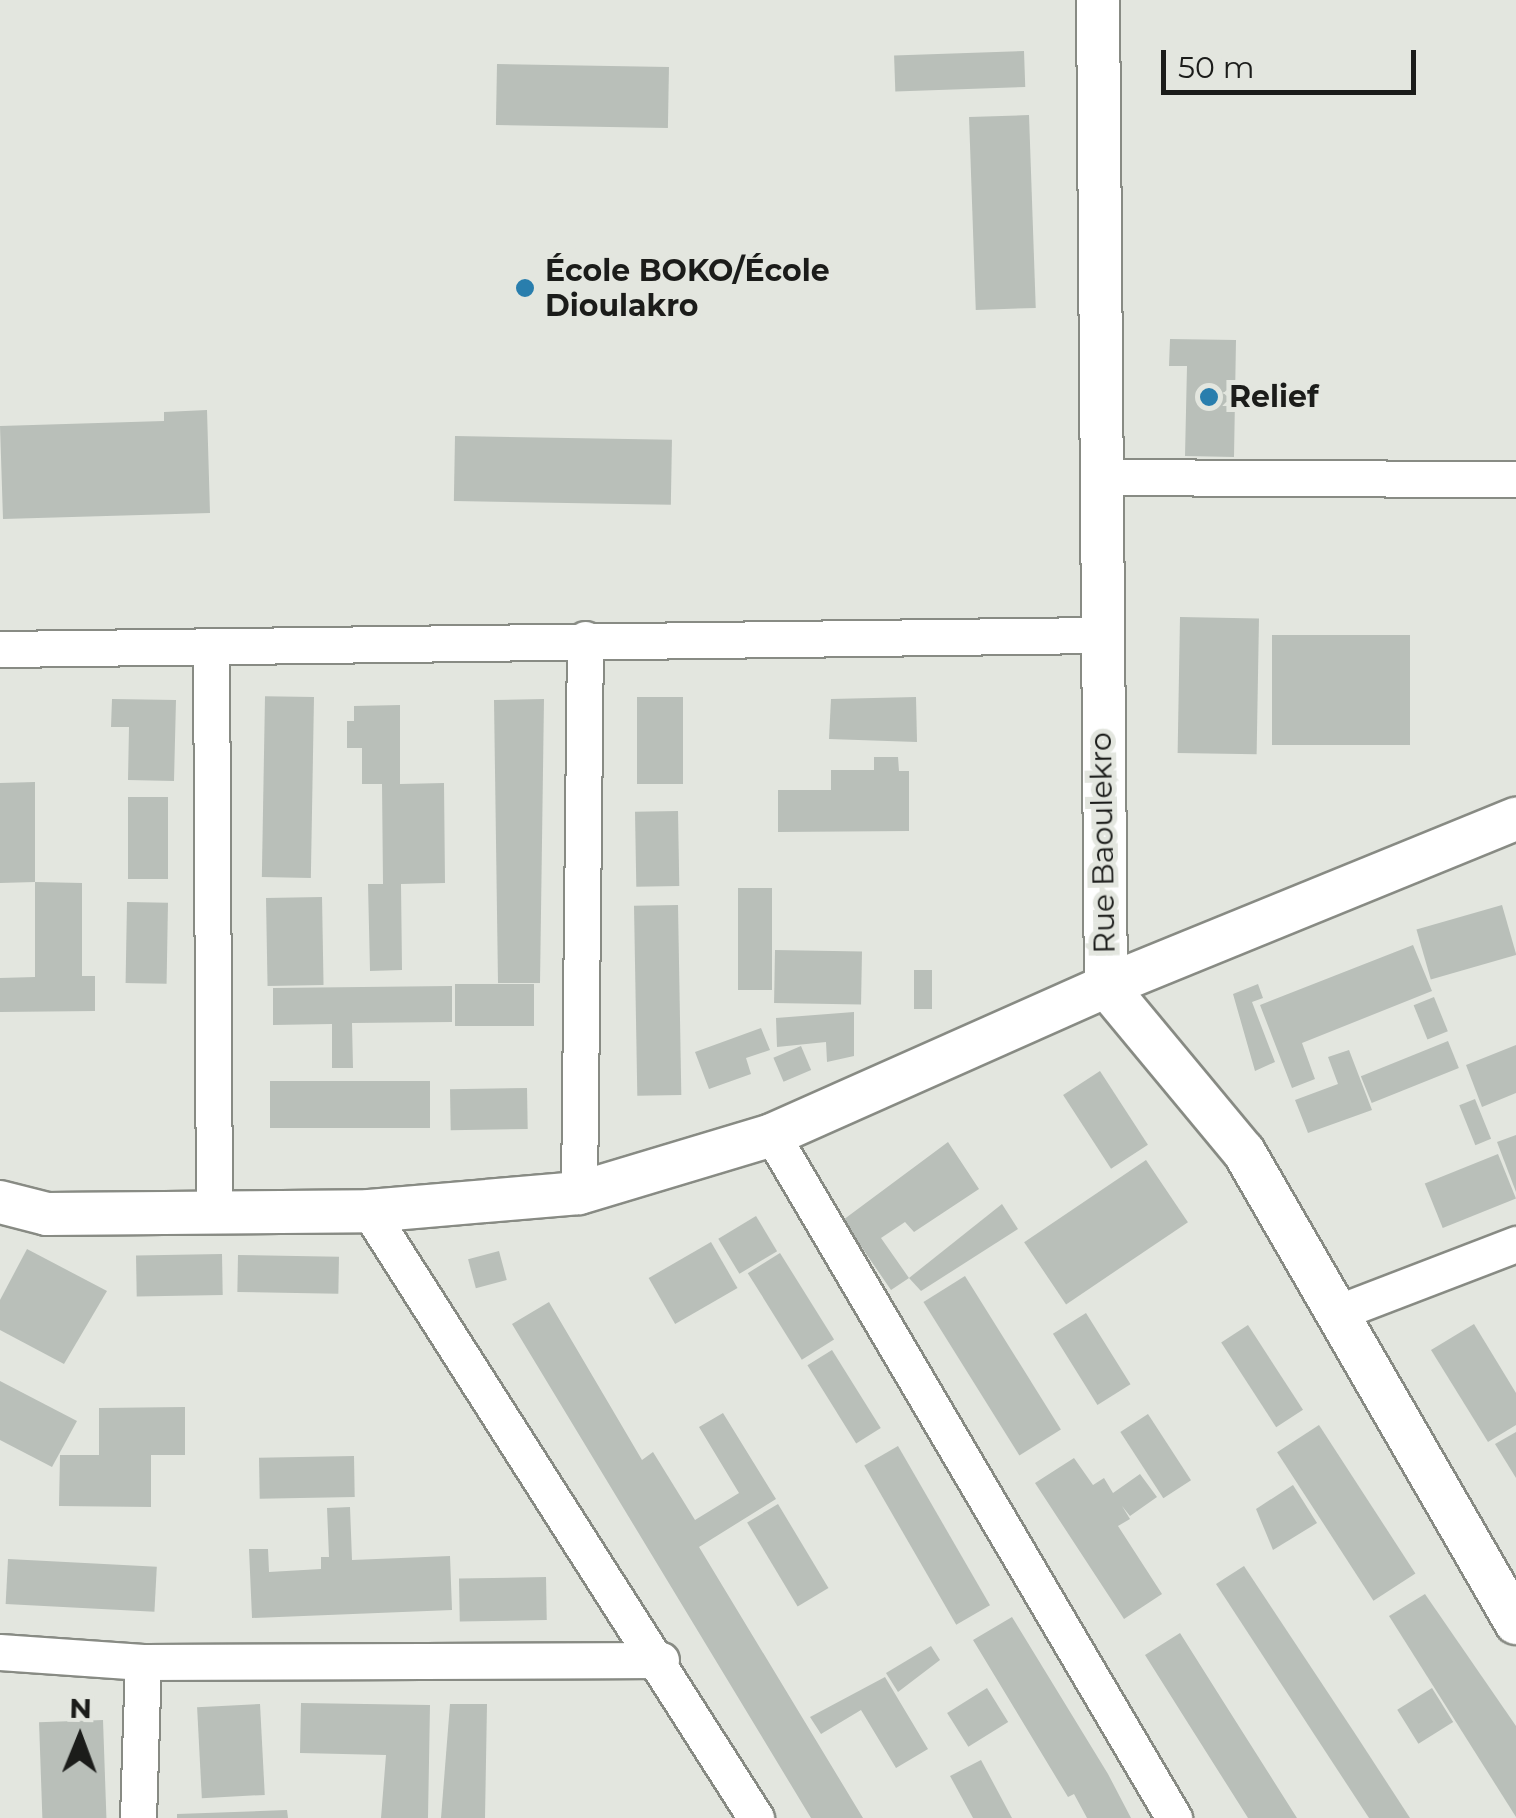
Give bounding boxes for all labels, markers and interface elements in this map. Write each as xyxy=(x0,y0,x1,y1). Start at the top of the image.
scale bar xyxy=(1166,30,1421,92)
text: 50 m xyxy=(1178,49,1255,86)
place label: École BOKO/École Dioulakro xyxy=(545,253,830,324)
marker: École BOKO/École Dioulakro xyxy=(514,277,536,299)
place label: Relief xyxy=(1229,379,1319,415)
marker: Relief xyxy=(1198,386,1220,408)
street label: Rue Baoulekro xyxy=(1083,732,1123,954)
north arrow xyxy=(30,1688,130,1788)
text: N xyxy=(69,1691,92,1725)

